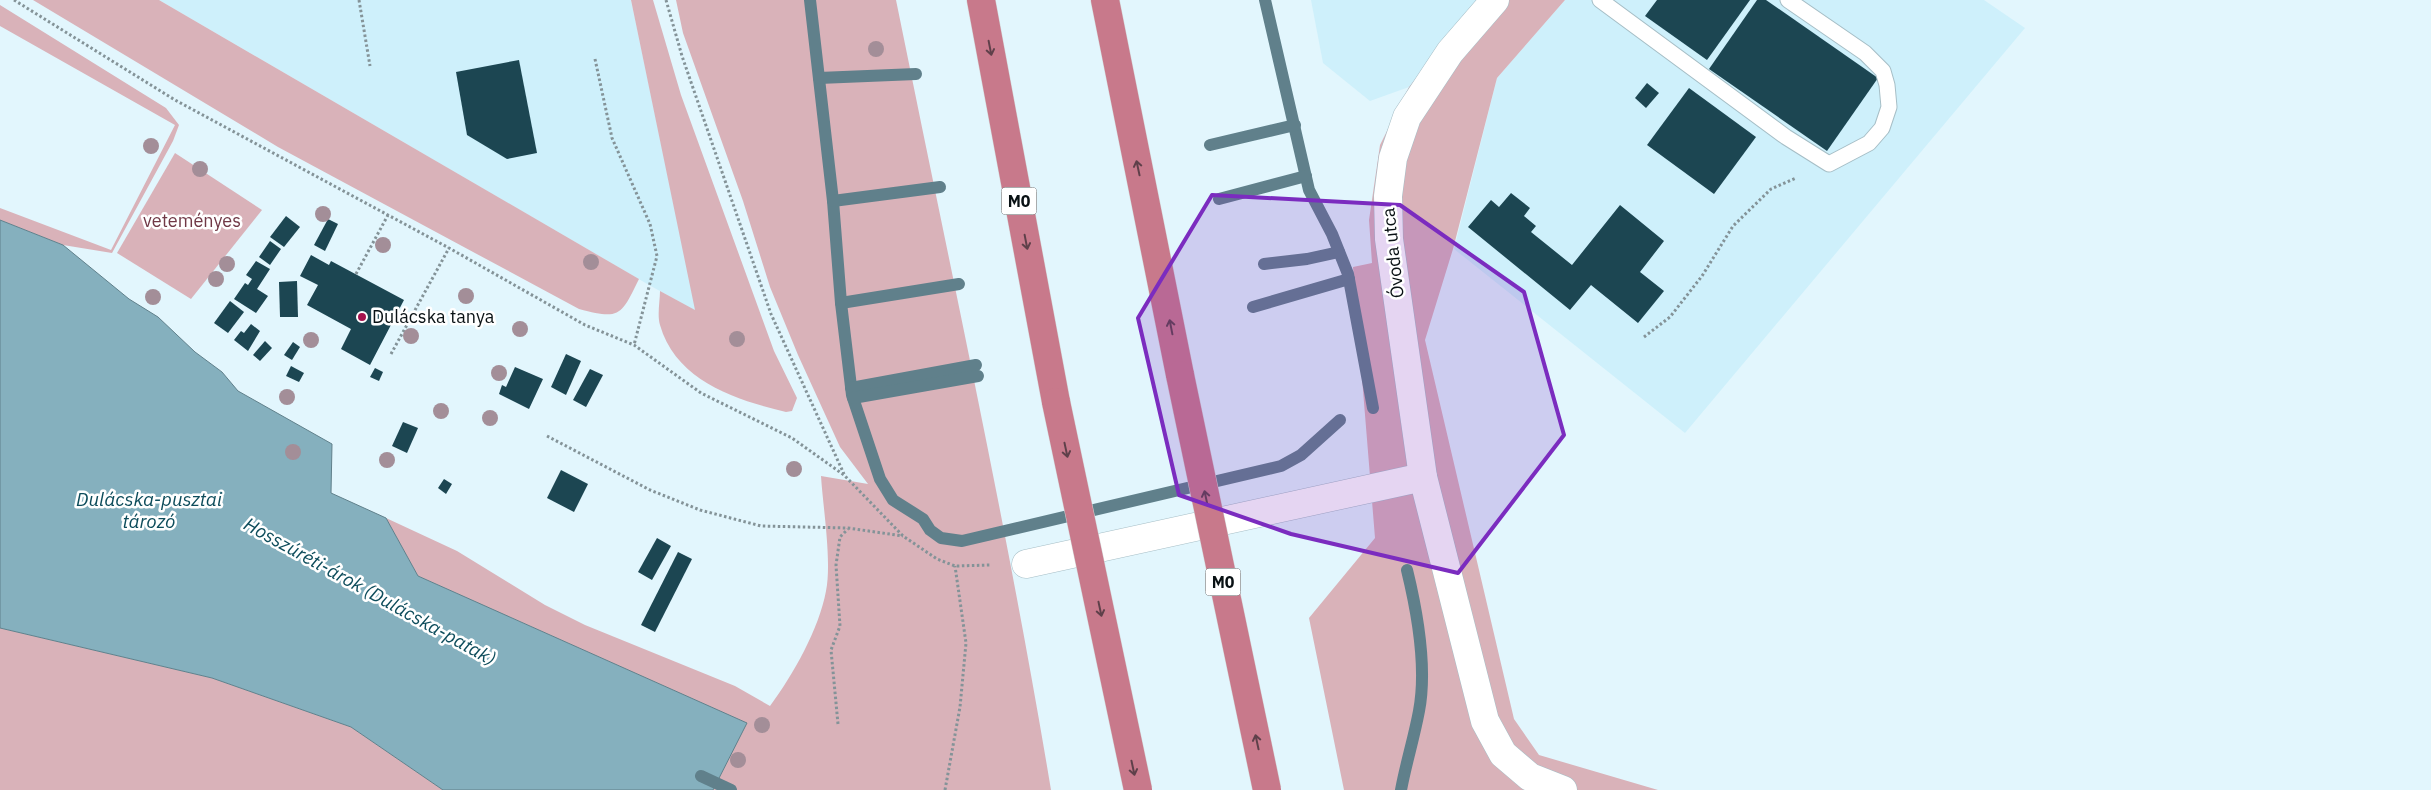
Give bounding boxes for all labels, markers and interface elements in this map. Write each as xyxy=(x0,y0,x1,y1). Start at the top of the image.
one-way arrow xyxy=(986,40,995,56)
one-way arrow xyxy=(1133,160,1142,176)
road number: M0 xyxy=(1002,188,1036,215)
street label: Óvoda utca xyxy=(1376,206,1409,299)
park label: veteményes xyxy=(143,209,241,232)
one-way arrow xyxy=(1022,234,1032,250)
place label: Dulácska tanya xyxy=(372,305,495,328)
marker: Dulácska tanya xyxy=(356,311,368,323)
one-way arrow xyxy=(1165,319,1175,335)
one-way arrow xyxy=(1062,441,1072,457)
water label: Dulácska-pusztai tározó xyxy=(76,487,223,533)
one-way arrow xyxy=(1201,490,1210,506)
water label: Hosszúréti-árok (Dulácska-patak) xyxy=(240,512,500,670)
road number: M0 xyxy=(1206,568,1240,596)
one-way arrow xyxy=(1095,601,1105,617)
one-way arrow xyxy=(1252,735,1261,751)
one-way arrow xyxy=(1129,759,1138,775)

